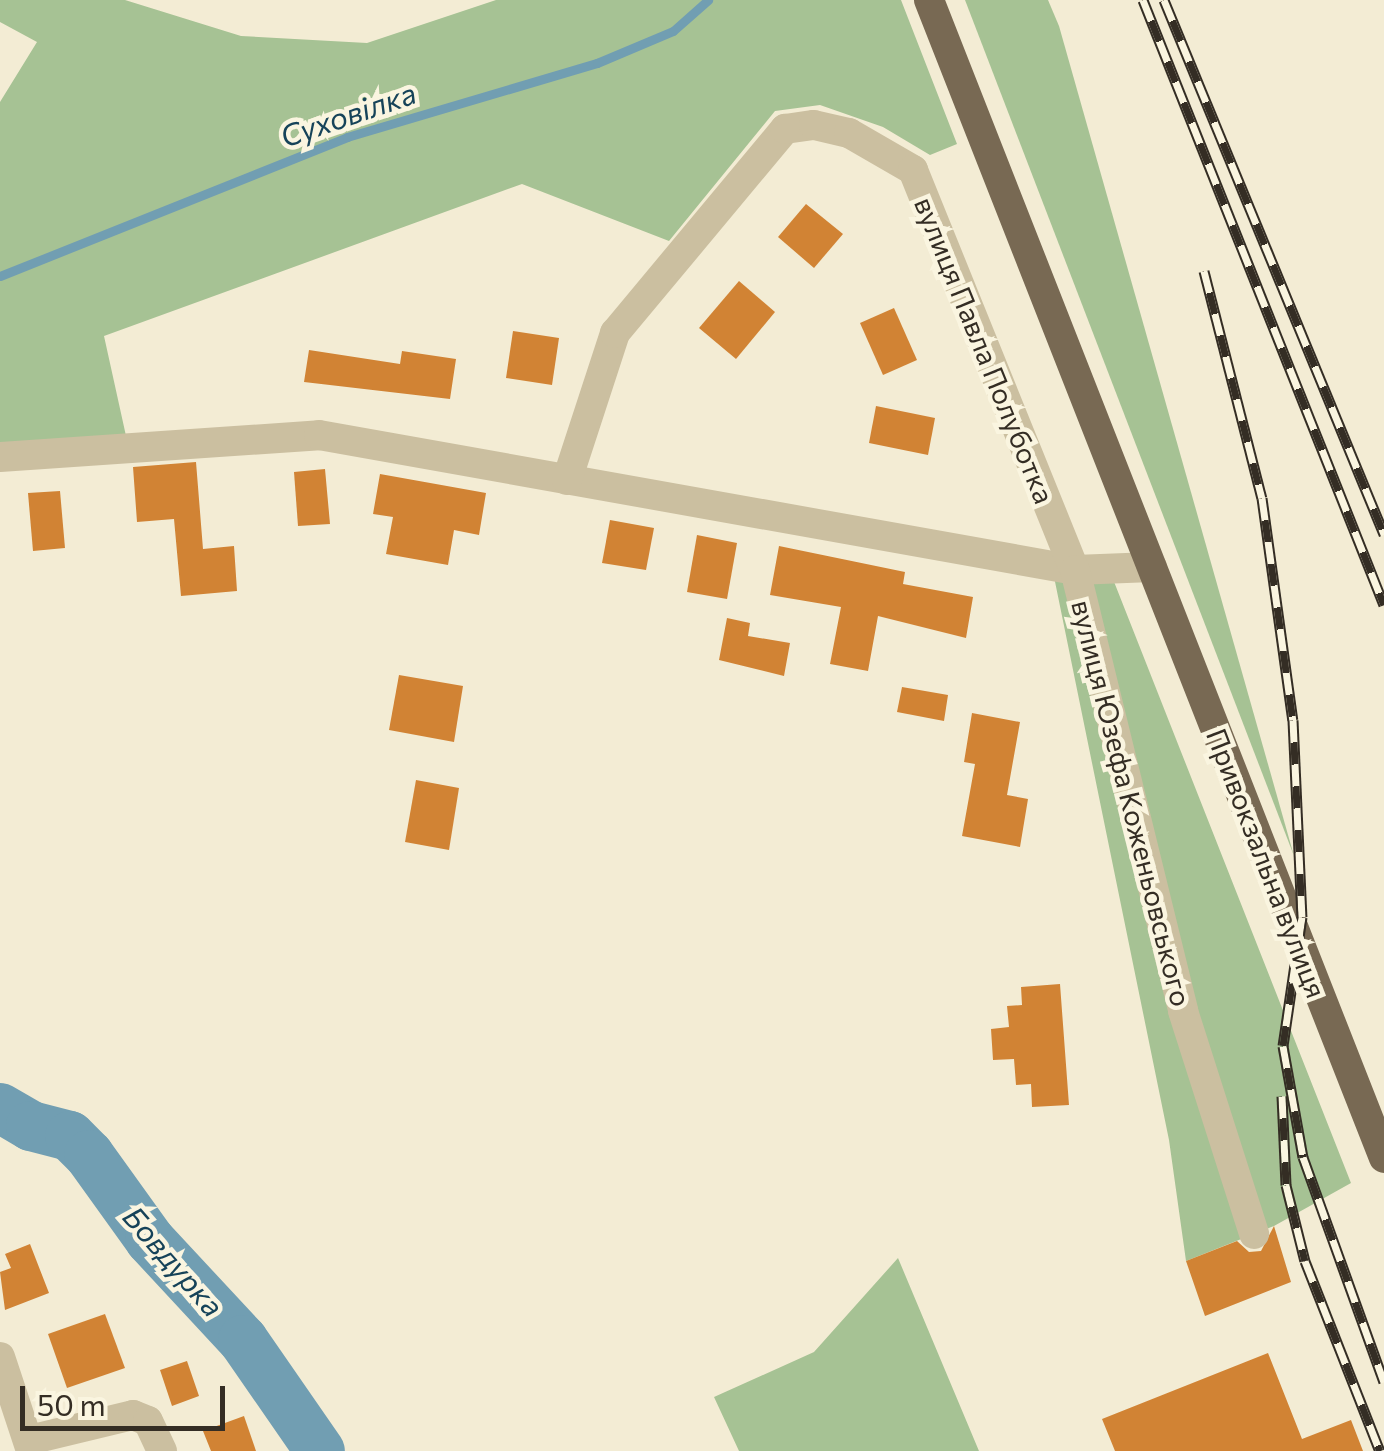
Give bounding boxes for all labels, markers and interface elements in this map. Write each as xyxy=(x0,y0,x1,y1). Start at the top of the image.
water label: Суховілка xyxy=(275,74,421,154)
street label: вулиця Павла Полуботка xyxy=(908,192,1062,508)
street label: вулиця Юзефа Коженьовського xyxy=(1065,596,1199,1010)
street label: Привокзальна вулиця xyxy=(1200,724,1334,1002)
water label: Бовдурка xyxy=(116,1199,232,1323)
scale bar xyxy=(25,1366,230,1428)
text: 50 m xyxy=(37,1385,106,1422)

